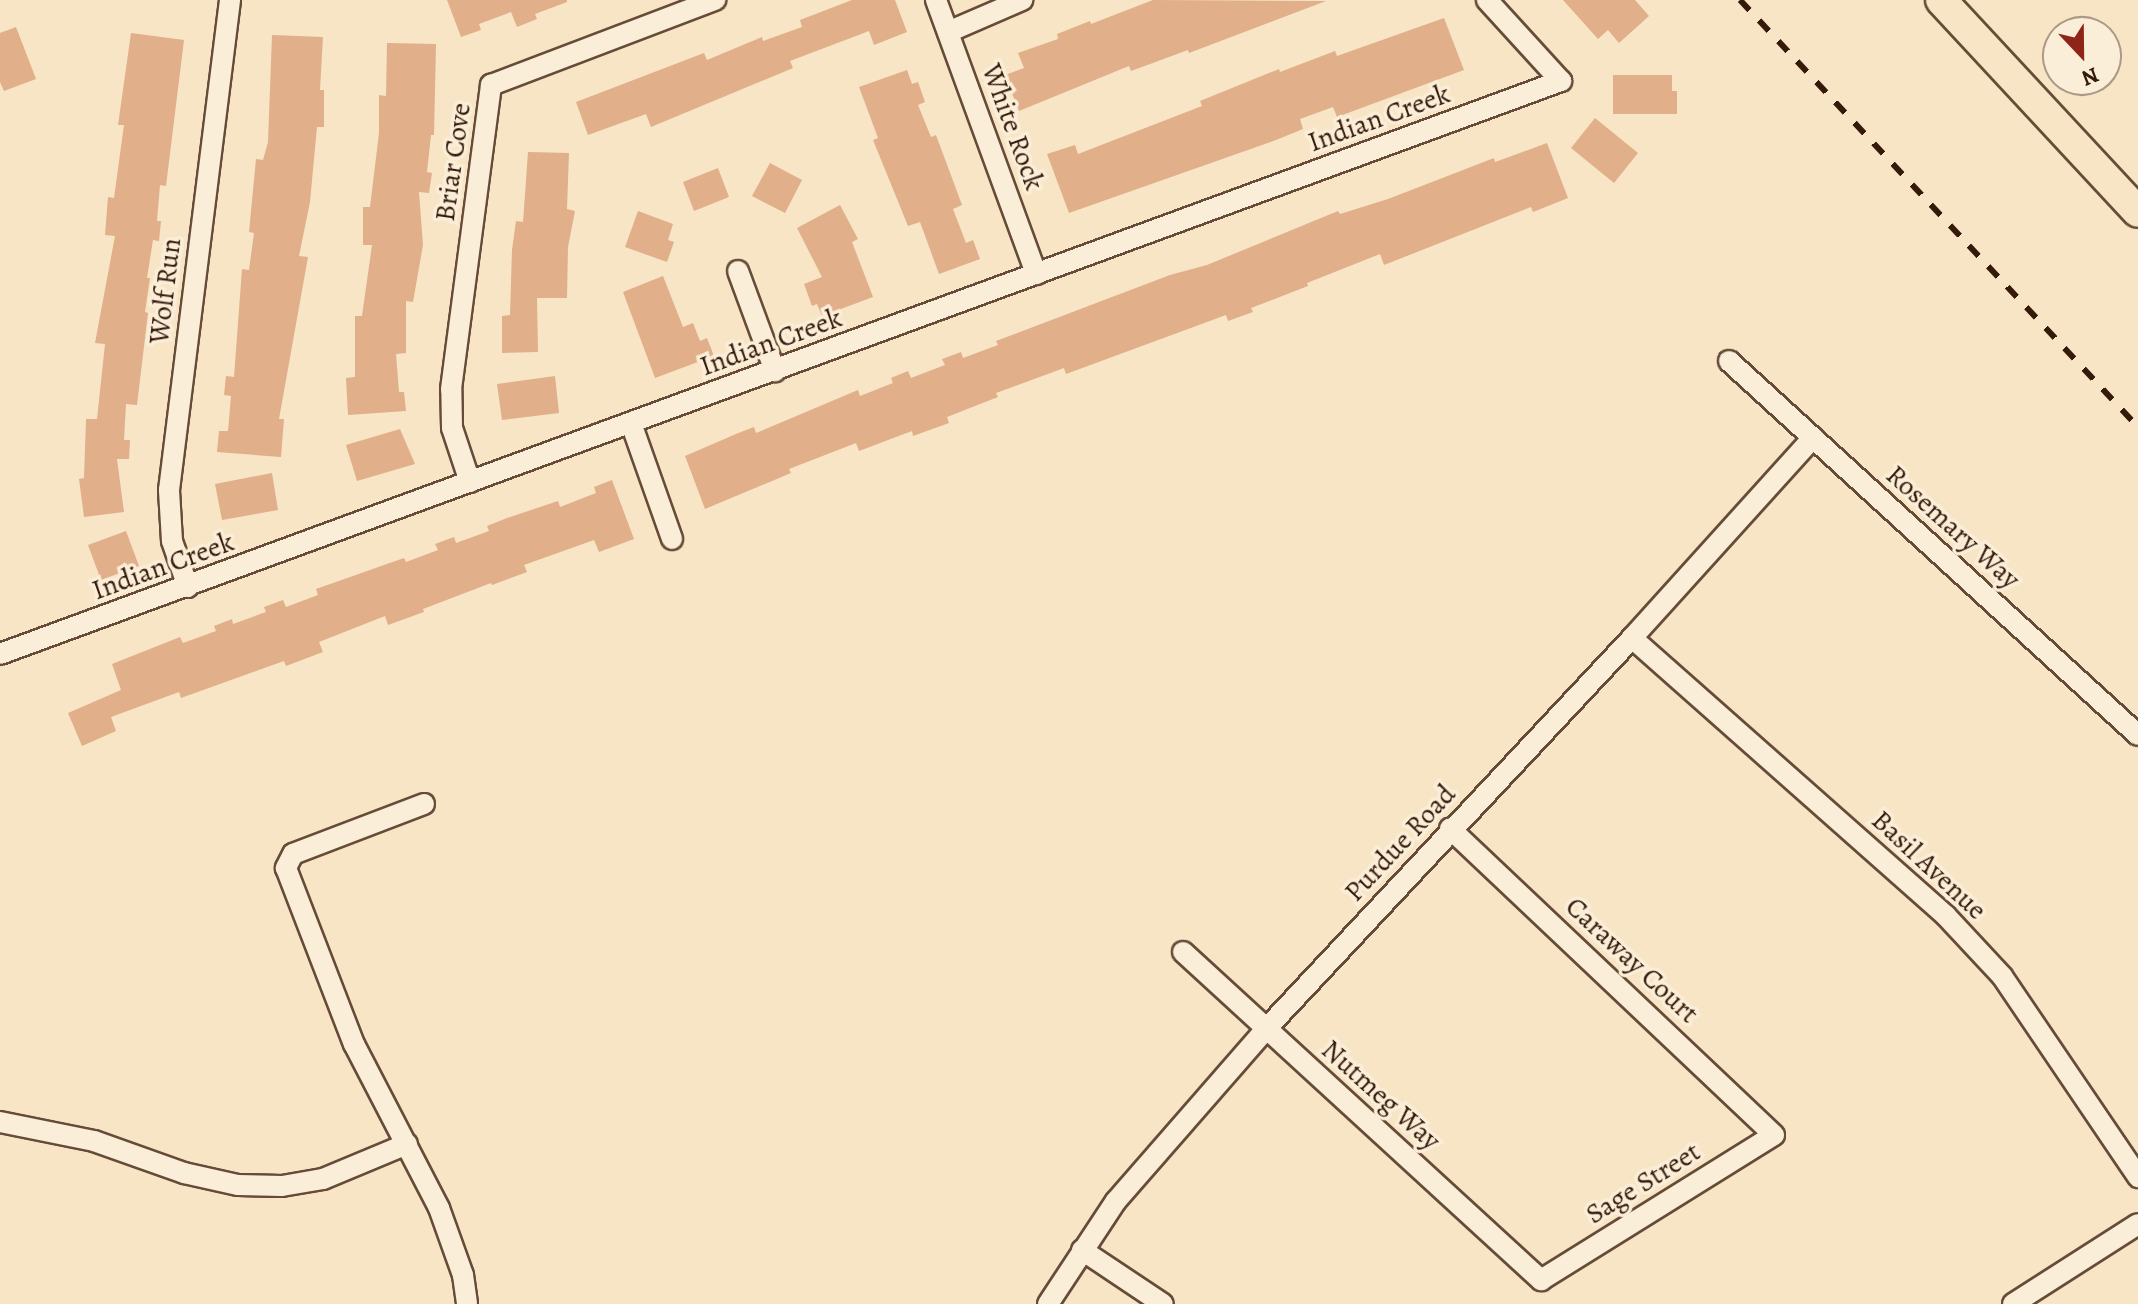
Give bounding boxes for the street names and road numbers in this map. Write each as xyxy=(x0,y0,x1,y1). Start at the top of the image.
street label: White Rock xyxy=(975,59,1051,195)
street label: Indian Creek xyxy=(1304,77,1454,159)
street label: Briar Cove xyxy=(428,101,478,223)
street label: Wolf Run xyxy=(142,236,188,346)
street label: Indian Creek xyxy=(696,301,846,383)
street label: Rosemary Way xyxy=(1879,458,2027,596)
street label: Indian Creek xyxy=(88,525,238,607)
street label: Purdue Road xyxy=(1337,778,1463,908)
street label: Basil Avenue xyxy=(1865,803,1993,927)
street label: Caraway Court xyxy=(1559,890,1705,1030)
street label: Nutmeg Way xyxy=(1315,1033,1447,1157)
street label: Sage Street xyxy=(1580,1135,1706,1231)

